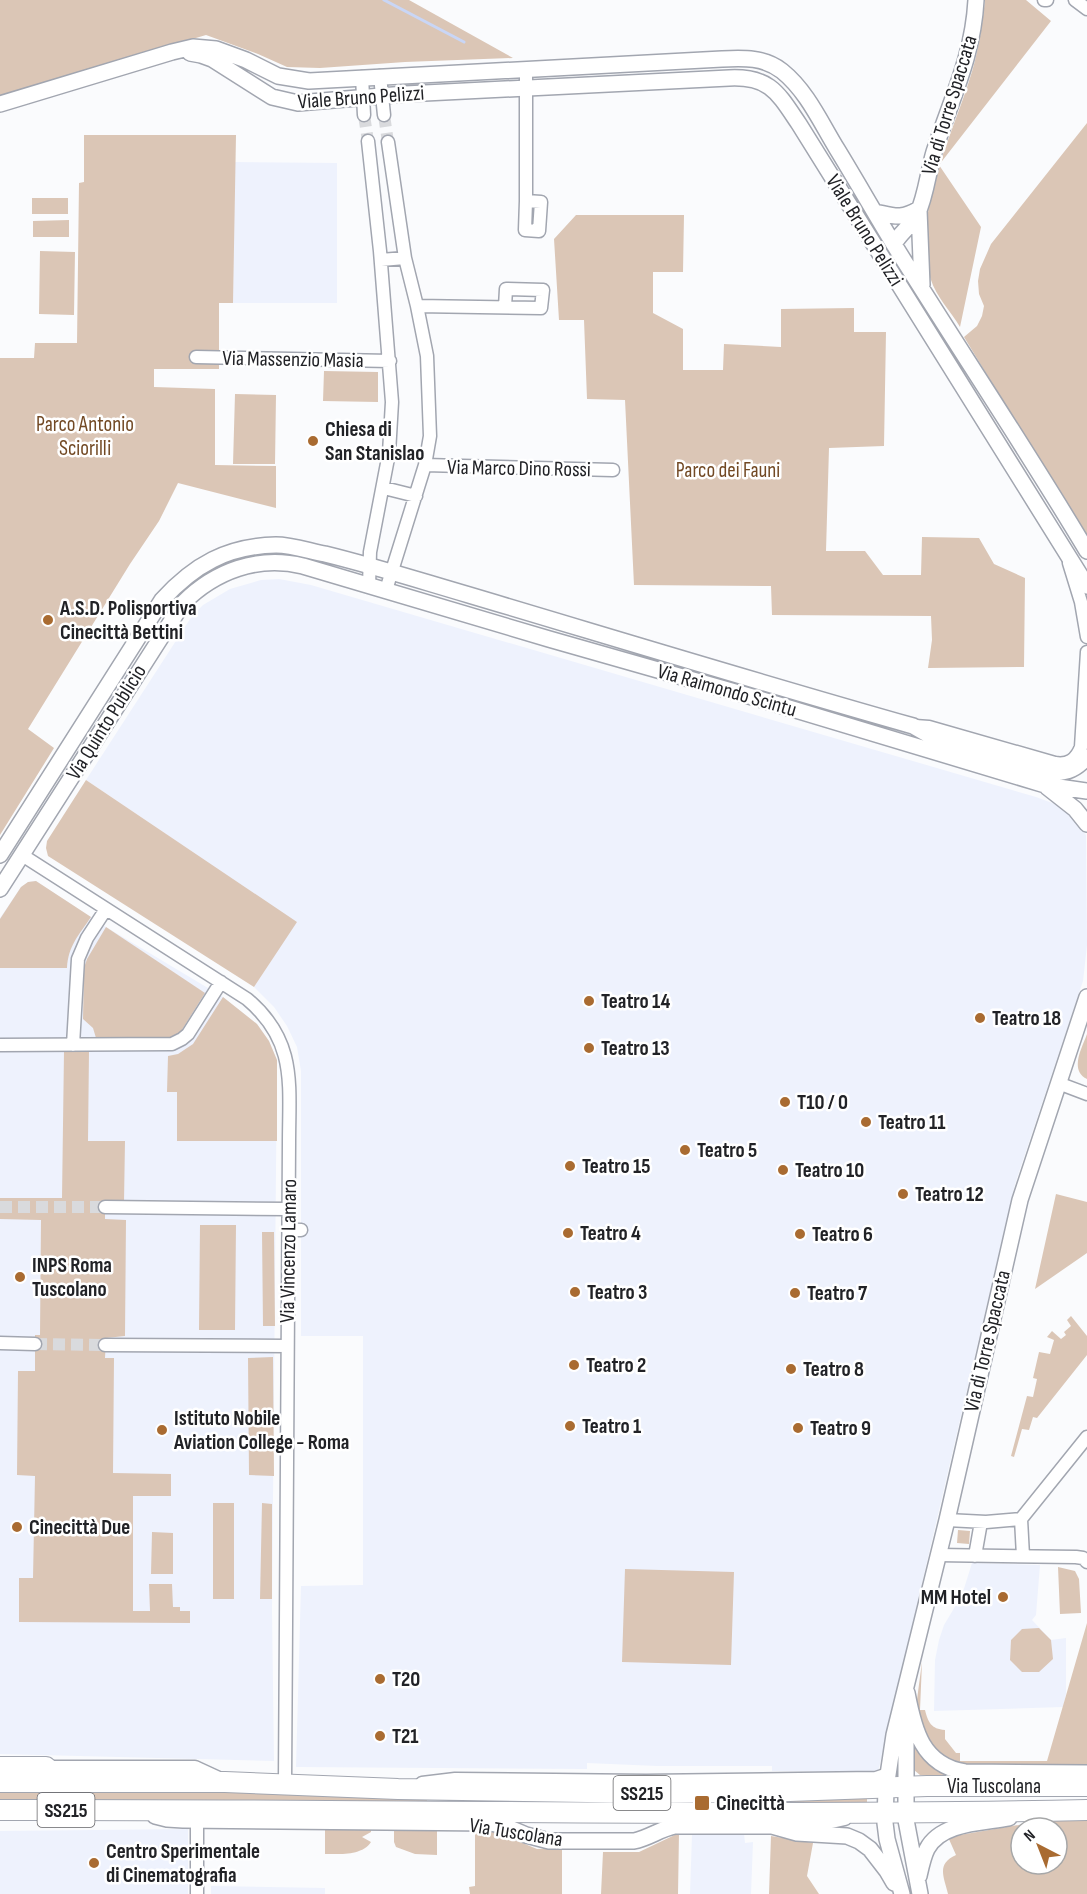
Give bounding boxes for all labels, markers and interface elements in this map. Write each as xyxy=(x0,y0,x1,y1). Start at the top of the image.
street label: Via di Torre Spaccata xyxy=(916,32,983,178)
street label: Viale Bruno Pelizzi xyxy=(297,81,425,114)
street label: Viale Bruno Pelizzi xyxy=(820,170,909,291)
street label: Via Massenzio Masia xyxy=(222,346,364,373)
park label: Parco Antonio Sciorilli xyxy=(36,412,134,461)
place label: Chiesa di San Stanislao xyxy=(325,417,424,466)
marker: Chiesa di San Stanislao xyxy=(306,434,320,448)
street label: Via Marco Dino Rossi xyxy=(447,455,591,482)
park label: Parco dei Fauni xyxy=(676,458,780,483)
place label: A.S.D. Polisportiva Cinecittà Bettini xyxy=(59,596,197,645)
marker: A.S.D. Polisportiva Cinecittà Bettini xyxy=(41,613,55,627)
street label: Via Raimondo Scintu xyxy=(654,659,799,722)
street label: Via Quinto Publicio xyxy=(61,660,152,784)
place label: Teatro 14 xyxy=(601,989,670,1014)
marker: Teatro 14 xyxy=(582,994,596,1008)
place label: Teatro 18 xyxy=(992,1006,1061,1031)
marker: Teatro 18 xyxy=(973,1011,987,1025)
place label: Teatro 13 xyxy=(601,1036,670,1061)
marker: Teatro 13 xyxy=(582,1041,596,1055)
place label: T10 / 0 xyxy=(797,1090,848,1115)
marker: T10 / 0 xyxy=(778,1095,792,1109)
place label: Teatro 11 xyxy=(878,1110,946,1135)
marker: Teatro 11 xyxy=(859,1115,873,1129)
place label: Teatro 5 xyxy=(697,1138,757,1163)
marker: Teatro 5 xyxy=(678,1143,692,1157)
place label: Teatro 15 xyxy=(582,1154,651,1179)
place label: Teatro 10 xyxy=(795,1158,864,1183)
marker: Teatro 15 xyxy=(563,1159,577,1173)
marker: Teatro 10 xyxy=(776,1163,790,1177)
street label: Via Vincenzo Lamaro xyxy=(275,1179,302,1323)
place label: Teatro 12 xyxy=(915,1182,984,1207)
marker: Teatro 12 xyxy=(896,1187,910,1201)
place label: Teatro 4 xyxy=(580,1221,641,1246)
place label: Teatro 6 xyxy=(812,1222,873,1247)
marker: Teatro 4 xyxy=(561,1226,575,1240)
marker: Teatro 6 xyxy=(793,1227,807,1241)
place label: INPS Roma Tuscolano xyxy=(32,1253,112,1302)
street label: Via di Torre Spaccata xyxy=(959,1268,1016,1414)
marker: INPS Roma Tuscolano xyxy=(13,1270,27,1284)
place label: Teatro 3 xyxy=(587,1280,647,1305)
place label: Teatro 7 xyxy=(807,1281,868,1306)
marker: Teatro 3 xyxy=(568,1285,582,1299)
marker: Teatro 7 xyxy=(788,1286,802,1300)
place label: Teatro 2 xyxy=(586,1353,646,1378)
place label: Teatro 8 xyxy=(803,1357,864,1382)
marker: Teatro 2 xyxy=(567,1358,581,1372)
marker: Teatro 8 xyxy=(784,1362,798,1376)
place label: Istituto Nobile Aviation College - Roma xyxy=(173,1406,349,1455)
place label: Teatro 1 xyxy=(582,1414,641,1439)
place label: Teatro 9 xyxy=(810,1416,871,1441)
marker: Teatro 1 xyxy=(563,1419,577,1433)
marker: Teatro 9 xyxy=(791,1421,805,1435)
marker: Istituto Nobile Aviation College - Roma xyxy=(155,1423,169,1437)
place label: Cinecittà Due xyxy=(29,1515,130,1540)
marker: Cinecittà Due xyxy=(10,1520,24,1534)
place label: MM Hotel xyxy=(921,1585,991,1610)
marker: MM Hotel xyxy=(996,1590,1010,1604)
place label: T20 xyxy=(392,1667,420,1692)
marker: T20 xyxy=(373,1672,387,1686)
place label: T21 xyxy=(392,1724,419,1749)
marker: T21 xyxy=(373,1729,387,1743)
street label: Via Tuscolana xyxy=(947,1774,1041,1799)
road number: SS215 xyxy=(614,1776,670,1810)
place label: Cinecittà xyxy=(716,1791,785,1816)
road number: SS215 xyxy=(38,1793,94,1827)
marker: Cinecittà xyxy=(693,1794,711,1812)
street label: Via Tuscolana xyxy=(467,1813,564,1852)
north arrow xyxy=(1009,1816,1069,1876)
text: N xyxy=(1020,1826,1039,1846)
place label: Centro Sperimentale di Cinematografia xyxy=(106,1839,260,1888)
marker: Centro Sperimentale di Cinematografia xyxy=(87,1856,101,1870)

